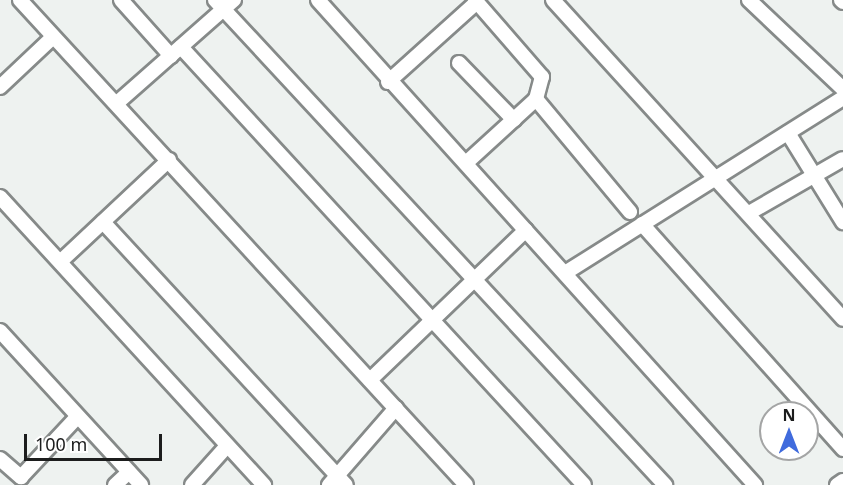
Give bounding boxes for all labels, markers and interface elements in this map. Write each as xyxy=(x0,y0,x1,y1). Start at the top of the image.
north arrow xyxy=(759,401,819,461)
text: N xyxy=(782,404,796,426)
scale bar xyxy=(27,422,165,460)
text: 100 m xyxy=(35,432,87,456)

